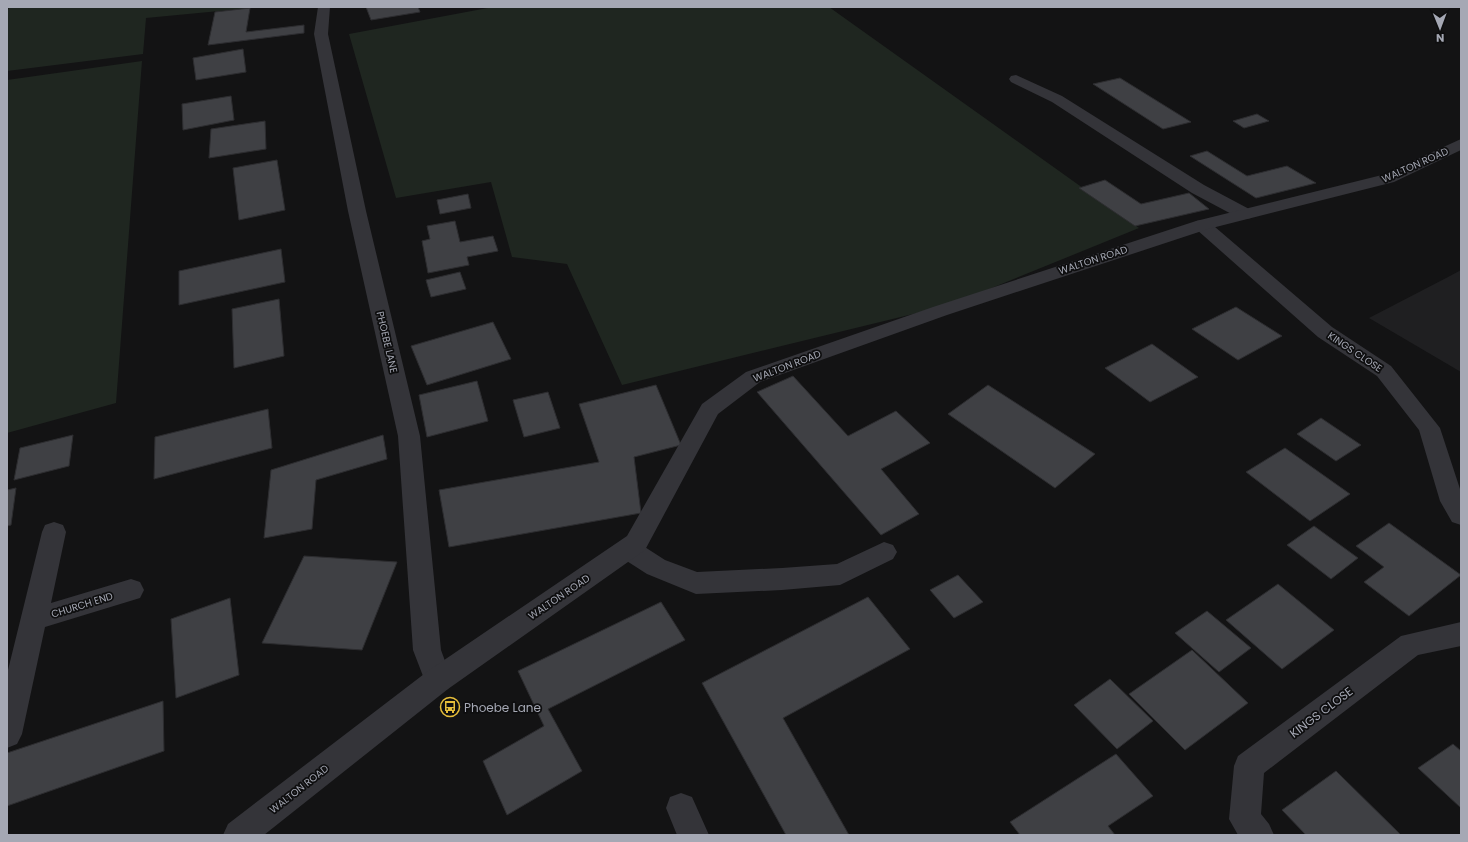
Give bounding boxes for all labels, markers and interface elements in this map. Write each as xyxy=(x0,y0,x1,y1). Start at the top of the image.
north arrow xyxy=(1420,8,1460,48)
text: N xyxy=(1436,30,1444,46)
street label: WALTON ROAD xyxy=(1379,144,1451,186)
street label: WALTON ROAD xyxy=(1057,242,1129,278)
street label: PHOEBE LANE xyxy=(373,310,401,374)
street label: KINGS CLOSE xyxy=(1325,328,1385,376)
street label: WALTON ROAD xyxy=(751,346,823,386)
street label: WALTON ROAD xyxy=(525,571,593,623)
street label: CHURCH END xyxy=(49,588,115,622)
street label: KINGS CLOSE xyxy=(1286,683,1356,741)
bus stop icon: Phoebe Lane xyxy=(439,696,461,718)
place label: Phoebe Lane xyxy=(464,699,541,716)
street label: WALTON ROAD xyxy=(266,761,332,817)

